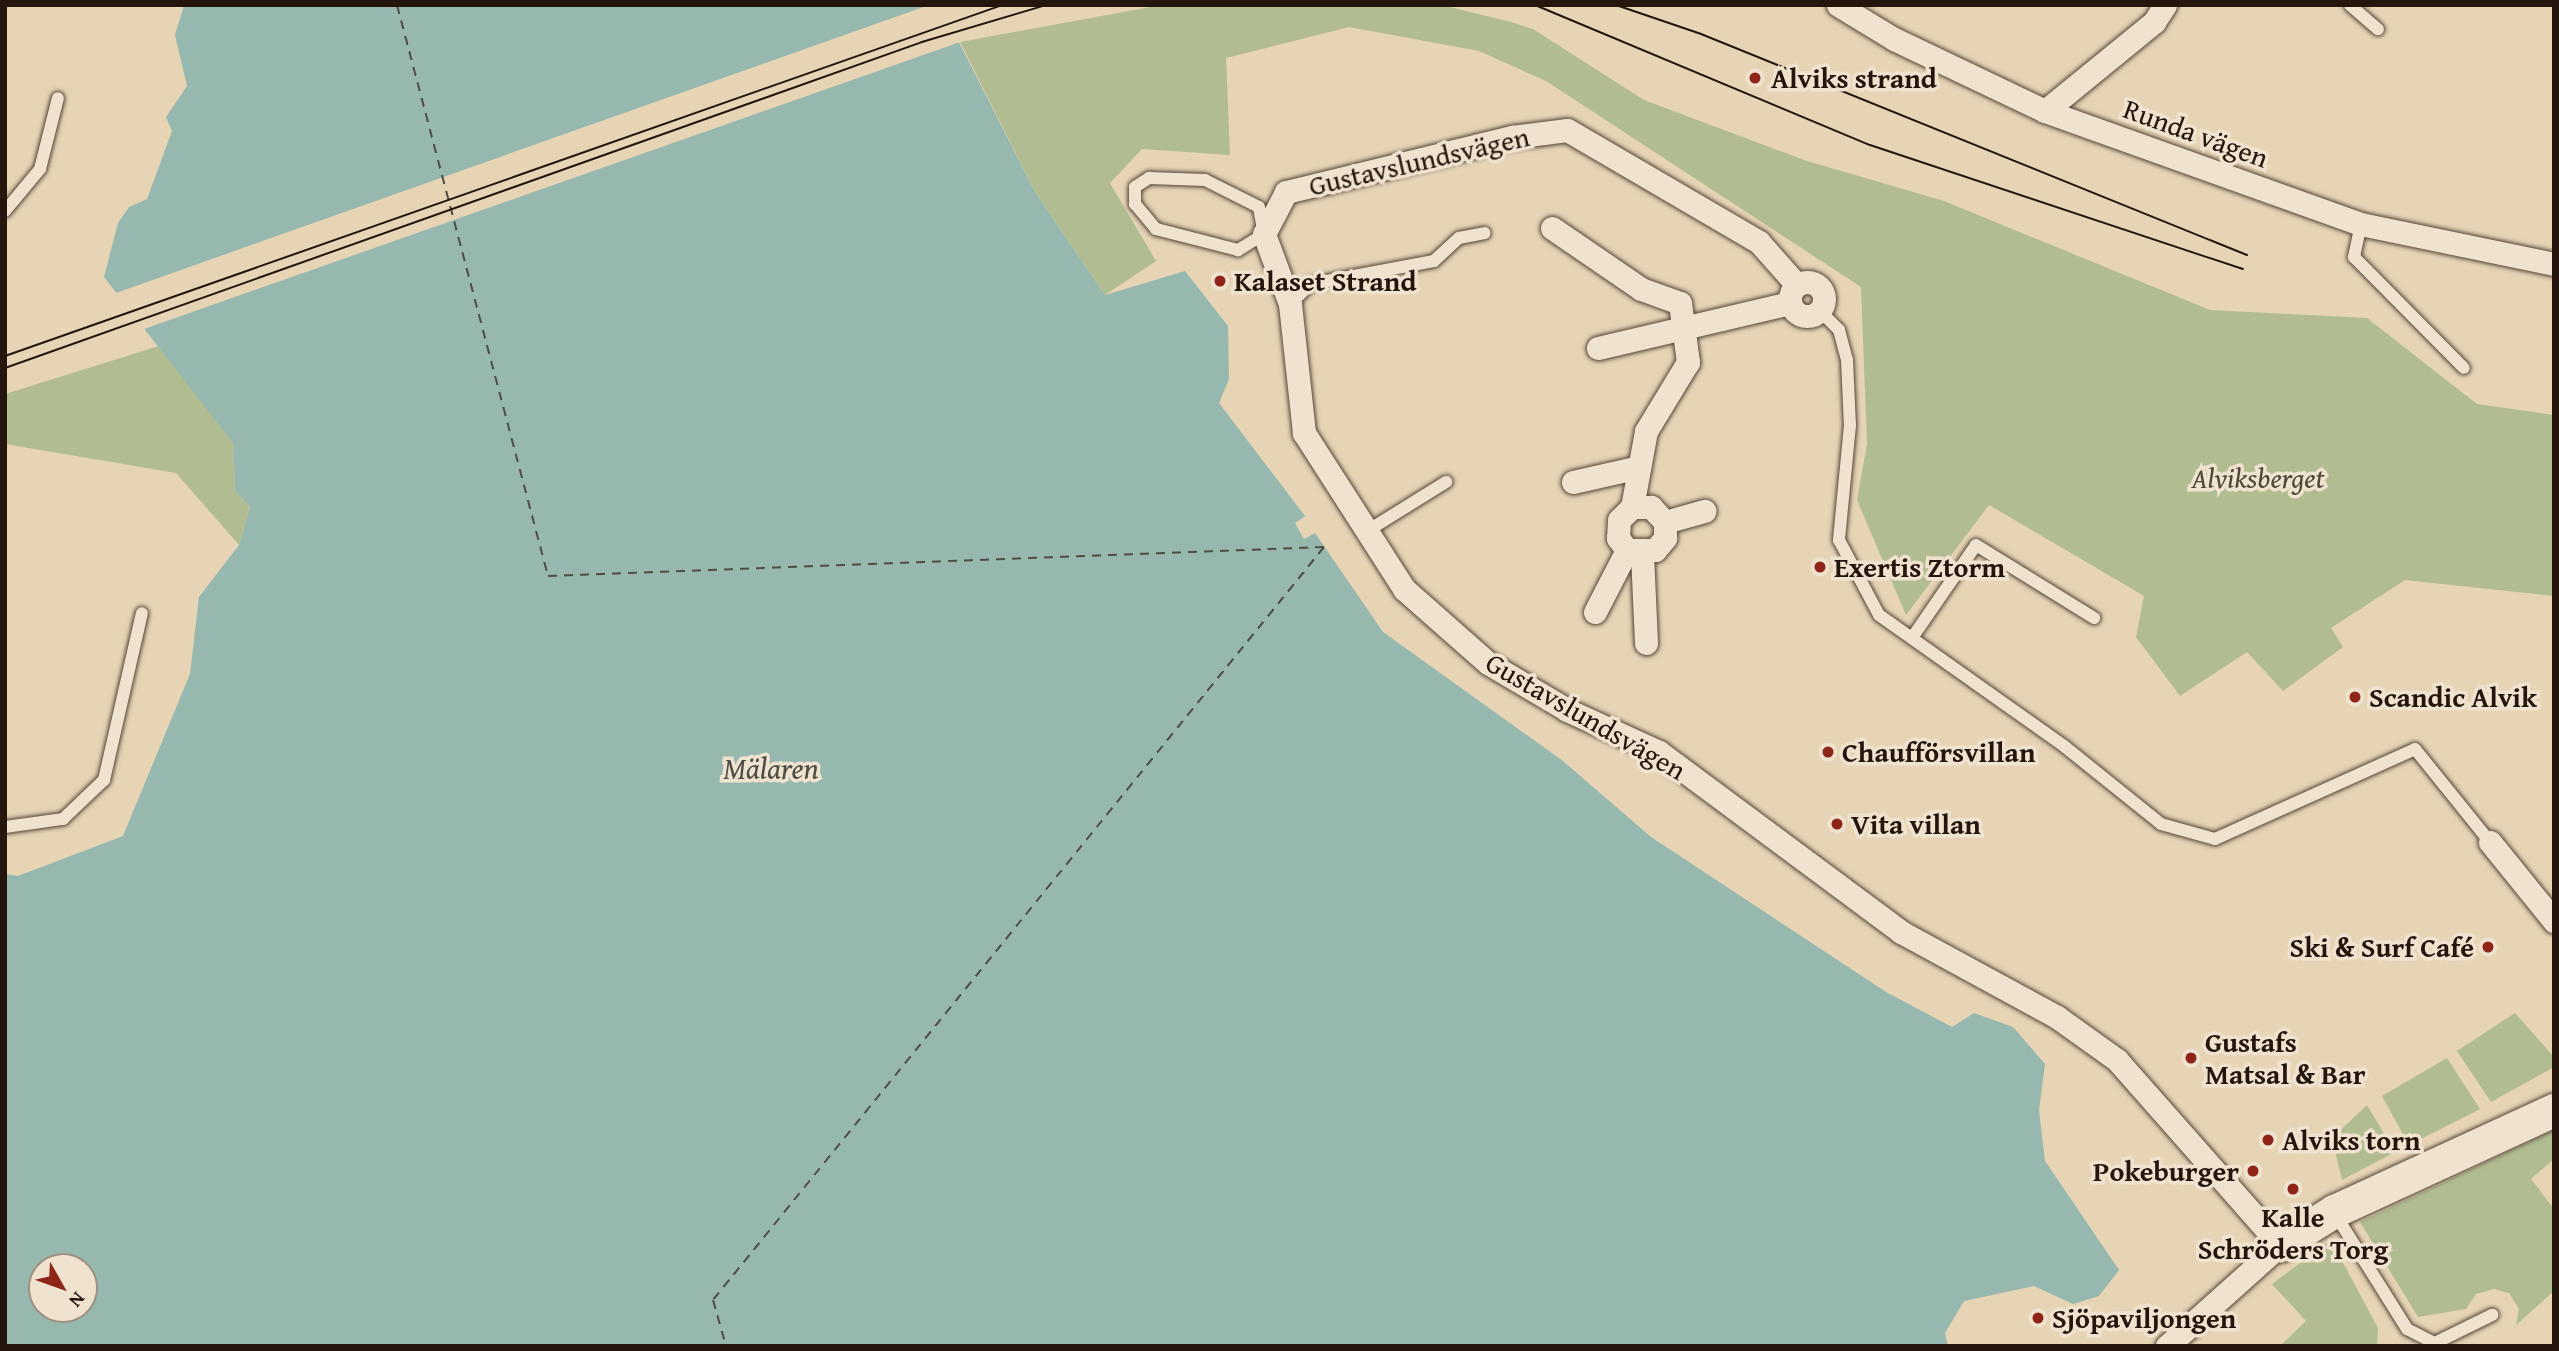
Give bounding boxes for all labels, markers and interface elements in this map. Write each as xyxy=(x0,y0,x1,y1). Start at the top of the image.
place label: Alviks strand xyxy=(1771,61,1937,95)
marker: Alviks strand xyxy=(1745,68,1765,88)
street label: Runda vägen xyxy=(2119,91,2273,175)
street label: Gustavslundsvägen xyxy=(1305,119,1533,203)
place label: Kalaset Strand xyxy=(1234,264,1416,298)
marker: Kalaset Strand xyxy=(1212,273,1228,289)
park label: Alviksberget xyxy=(2192,461,2324,495)
place label: Exertis Ztorm xyxy=(1834,550,2005,584)
marker: Exertis Ztorm xyxy=(1812,559,1828,575)
street label: Gustavslundsvägen xyxy=(1480,645,1692,787)
place label: Scandic Alvik xyxy=(2369,680,2537,714)
marker: Scandic Alvik xyxy=(2347,689,2363,705)
place label: Chaufförsvillan xyxy=(1842,735,2035,769)
marker: Chaufförsvillan xyxy=(1820,744,1836,760)
water label: Mälaren xyxy=(723,750,819,786)
place label: Vita villan xyxy=(1851,807,1981,841)
marker: Vita villan xyxy=(1829,816,1845,832)
place label: Ski & Surf Café xyxy=(2289,930,2474,964)
marker: Ski & Surf Café xyxy=(2480,939,2496,955)
place label: Gustafs Matsal & Bar xyxy=(2205,1025,2366,1091)
marker: Gustafs Matsal & Bar xyxy=(2183,1050,2199,1066)
place label: Alviks torn xyxy=(2282,1123,2421,1157)
marker: Alviks torn xyxy=(2260,1132,2276,1148)
place label: Pokeburger xyxy=(2093,1154,2239,1188)
marker: Pokeburger xyxy=(2245,1163,2261,1179)
marker: Kalle Schröders Torg xyxy=(2285,1181,2301,1197)
place label: Kalle Schröders Torg xyxy=(2198,1200,2388,1266)
north arrow xyxy=(28,1253,98,1323)
text: N xyxy=(63,1286,92,1314)
place label: Sjöpaviljongen xyxy=(2052,1301,2236,1335)
marker: Sjöpaviljongen xyxy=(2030,1310,2046,1326)

